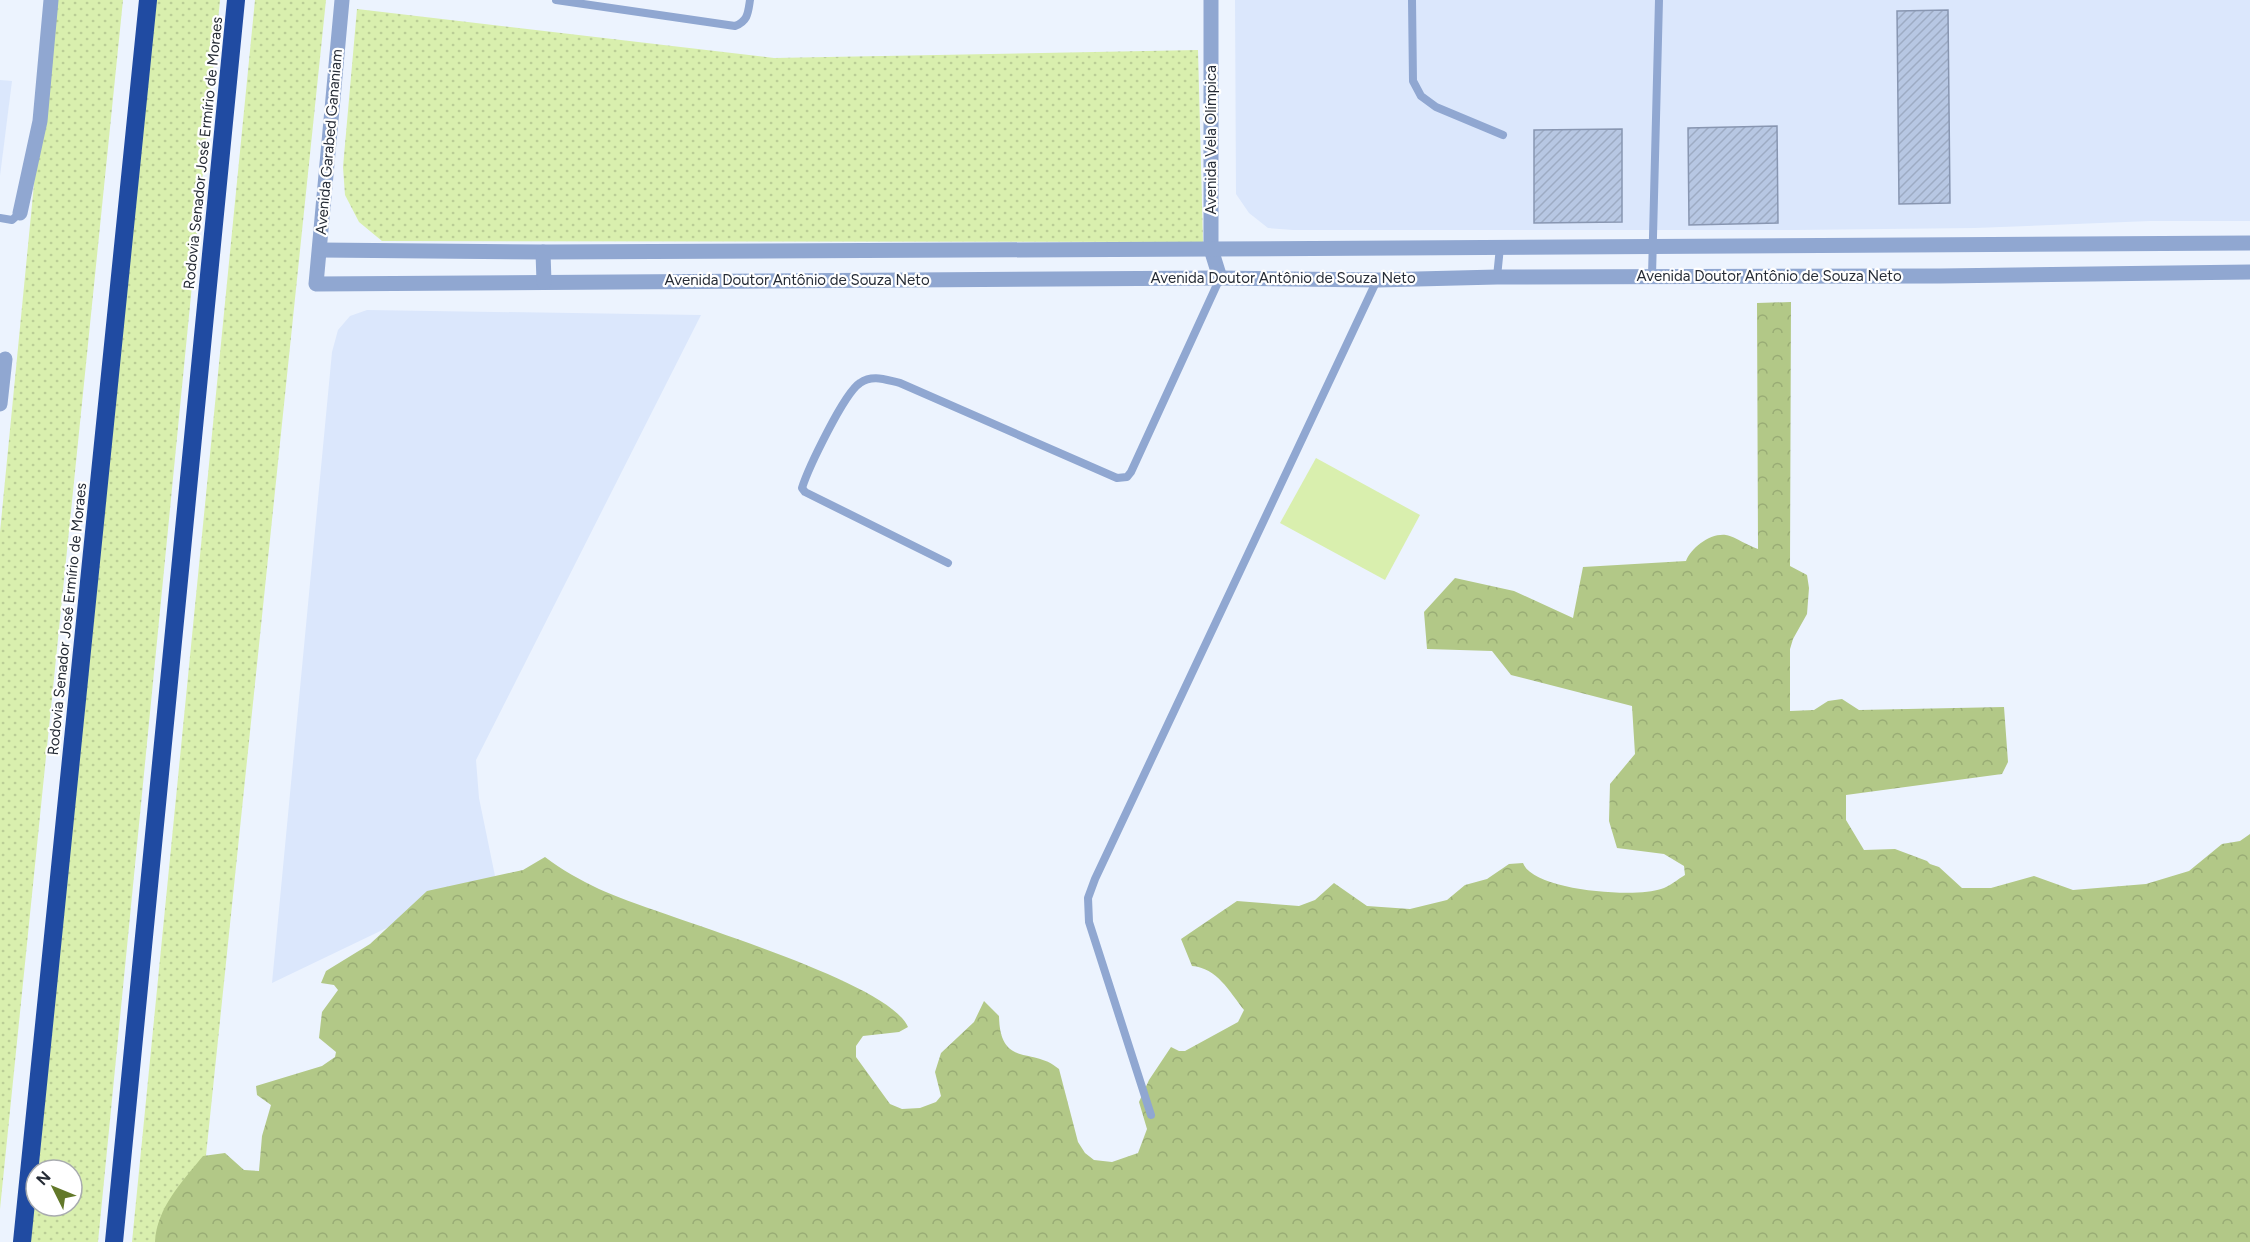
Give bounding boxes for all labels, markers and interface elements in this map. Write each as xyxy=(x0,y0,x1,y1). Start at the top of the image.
street label: Rodovia Senador José Ermírio de Moraes xyxy=(180,16,226,290)
street label: Avenida Garabed Gananiam xyxy=(312,48,346,236)
street label: Avenida Vela Olímpica xyxy=(1202,65,1220,215)
street label: Avenida Doutor Antônio de Souza Neto xyxy=(1636,267,1902,285)
street label: Avenida Doutor Antônio de Souza Neto xyxy=(1150,269,1416,287)
street label: Avenida Doutor Antônio de Souza Neto xyxy=(664,271,930,289)
street label: Rodovia Senador José Ermírio de Moraes xyxy=(44,482,90,756)
north arrow xyxy=(24,1158,84,1218)
text: N xyxy=(32,1167,55,1189)

